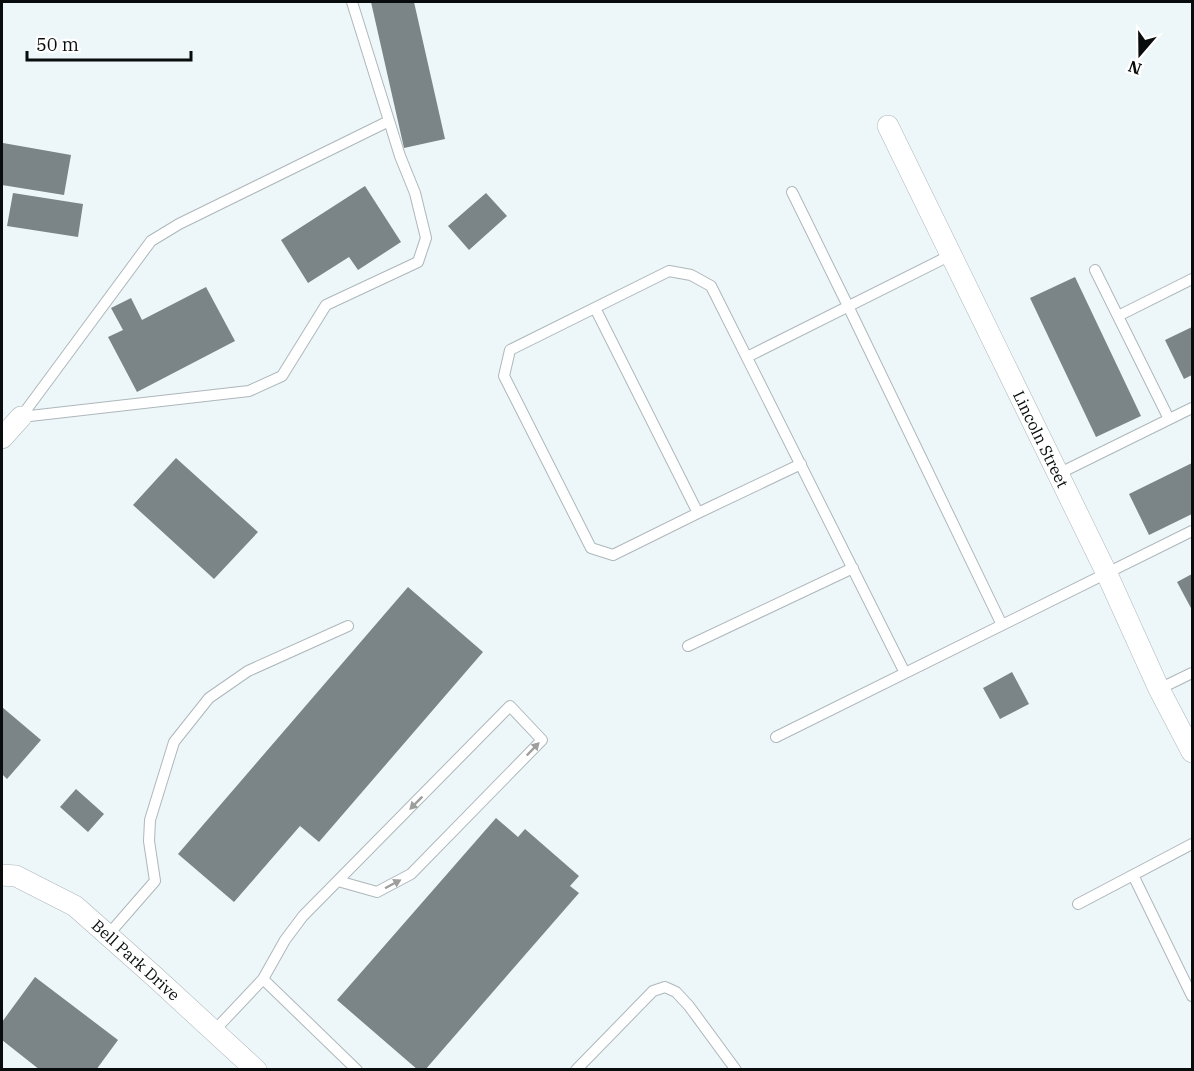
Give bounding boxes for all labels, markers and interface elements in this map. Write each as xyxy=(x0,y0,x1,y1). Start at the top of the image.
scale bar xyxy=(27,24,190,62)
north arrow xyxy=(1110,24,1170,84)
text: 50 m xyxy=(36,33,79,56)
text: N xyxy=(1126,57,1144,80)
street label: Lincoln Street xyxy=(1009,387,1073,491)
one-way arrow xyxy=(525,743,539,757)
one-way arrow xyxy=(409,795,423,809)
one-way arrow xyxy=(384,879,401,889)
street label: Bell Park Drive xyxy=(88,915,184,1005)

